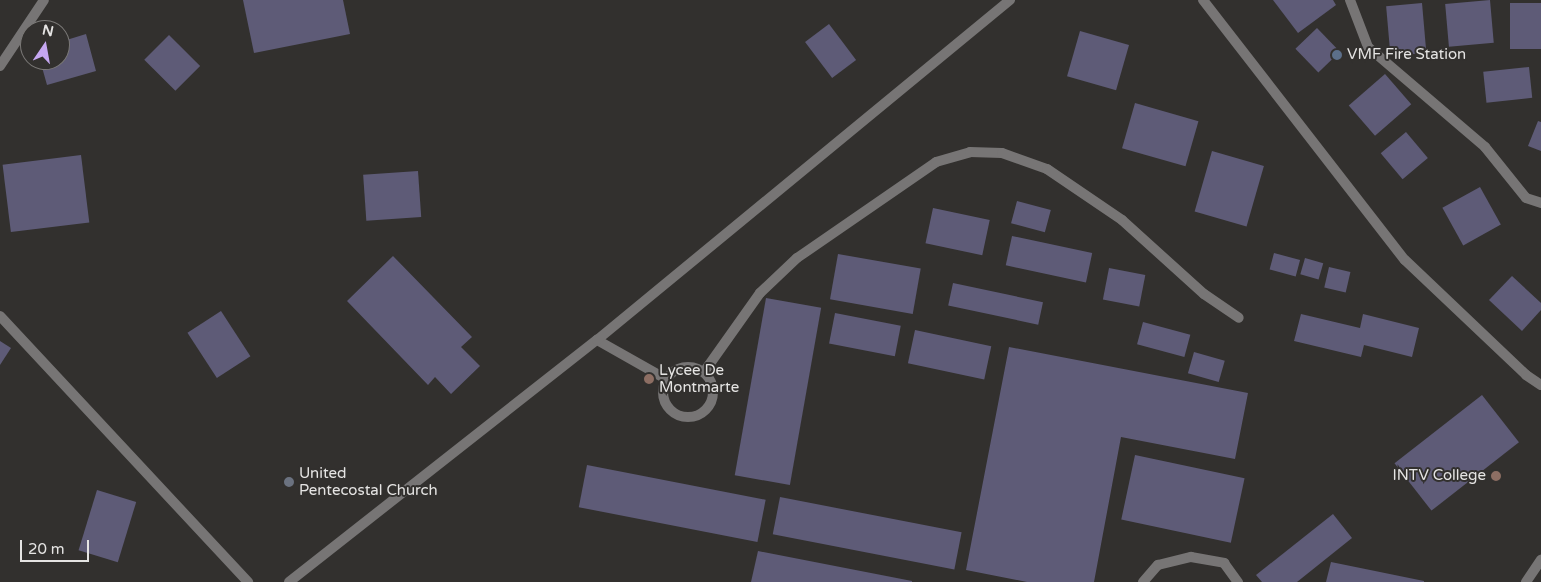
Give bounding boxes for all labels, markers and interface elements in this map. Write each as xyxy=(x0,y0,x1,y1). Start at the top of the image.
north arrow xyxy=(20,20,70,70)
text: N xyxy=(41,21,55,40)
place label: VMF Fire Station xyxy=(1347,46,1466,64)
marker: VMF Fire Station xyxy=(1331,49,1343,61)
place label: Lycee De Montmarte xyxy=(659,361,739,396)
marker: Lycee De Montmarte xyxy=(643,373,655,385)
place label: United Pentecostal Church xyxy=(299,464,438,499)
place label: INTV College xyxy=(1392,467,1486,485)
marker: INTV College xyxy=(1490,470,1502,482)
marker: United Pentecostal Church xyxy=(283,476,295,488)
scale bar xyxy=(22,530,91,562)
text: 20 m xyxy=(28,540,65,558)

